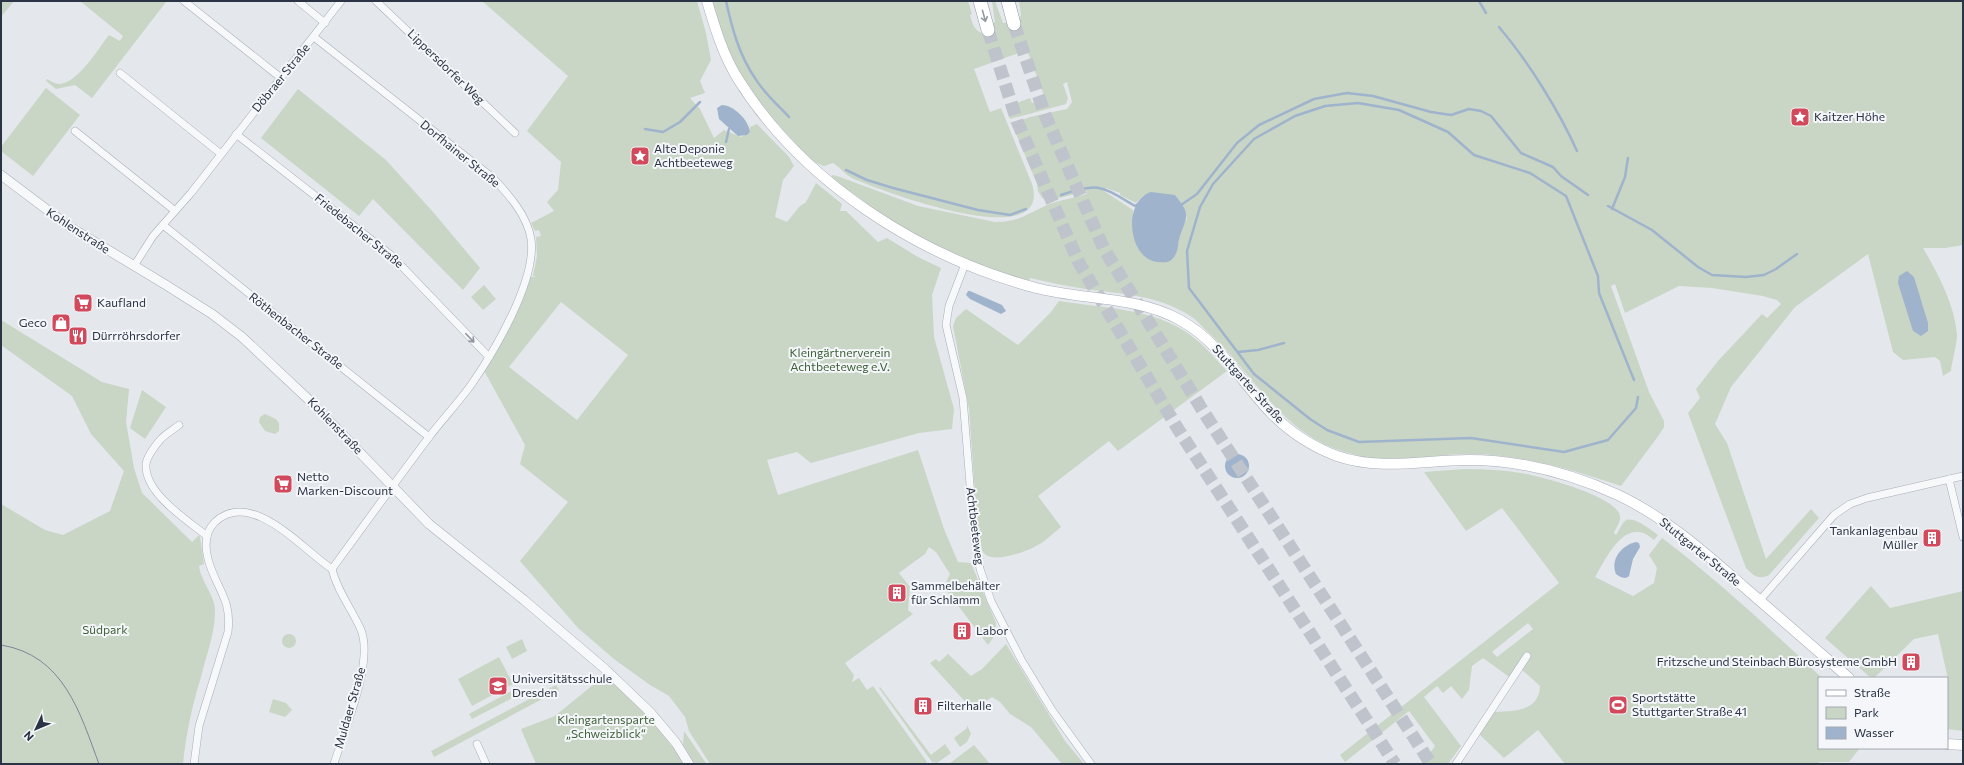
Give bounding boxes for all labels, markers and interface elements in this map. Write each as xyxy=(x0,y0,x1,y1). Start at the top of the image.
one-way arrow xyxy=(981,9,988,22)
street label: Lippersdorfer Weg xyxy=(405,26,488,107)
street label: Döbraer Straße xyxy=(248,40,312,114)
place icon: Kaitzer Höhe xyxy=(1789,106,1811,128)
place label: Kaitzer Höhe xyxy=(1814,109,1885,123)
street label: Dorfhainer Straße xyxy=(418,117,503,190)
place label: Alte Deponie Achtbeeteweg xyxy=(654,141,733,169)
place icon: Alte Deponie Achtbeeteweg xyxy=(629,145,651,167)
street label: Friedebacher Straße xyxy=(312,190,407,270)
street label: Kohlenstraße xyxy=(44,204,113,256)
street label: Röthenbacher Straße xyxy=(247,289,347,371)
supermarket icon: Kaufland xyxy=(72,292,94,314)
place label: Kaufland xyxy=(97,295,146,309)
shop icon: Geco xyxy=(50,312,72,334)
place label: Geco xyxy=(19,315,47,329)
restaurant icon: Dürrröhrsdorfer xyxy=(67,325,89,347)
place label: Dürrröhrsdorfer xyxy=(92,328,180,342)
one-way arrow xyxy=(465,333,475,343)
street label: Stuttgarter Straße xyxy=(1210,341,1288,425)
park label: Kleingärtnerverein Achtbeeteweg e.V. xyxy=(790,345,890,373)
street label: Kohlenstraße xyxy=(305,394,366,456)
place label: Netto Marken-Discount xyxy=(297,469,393,497)
supermarket icon: Netto Marken-Discount xyxy=(272,473,294,495)
street label: Achtbeeteweg xyxy=(964,486,988,566)
street label: Stuttgarter Straße xyxy=(1657,514,1744,588)
place label: Tankanlagenbau Müller xyxy=(1830,523,1918,551)
building icon: Tankanlagenbau Müller xyxy=(1921,527,1943,549)
place label: Sammelbehälter für Schlamm xyxy=(911,578,1000,606)
building icon: Sammelbehälter für Schlamm xyxy=(886,582,908,604)
building icon: Labor xyxy=(951,620,973,642)
park label: Südpark xyxy=(82,622,128,636)
place label: Labor xyxy=(976,623,1008,637)
building icon: Fritzsche und Steinbach Bürosysteme GmbH xyxy=(1900,651,1922,673)
place label: Fritzsche und Steinbach Bürosysteme GmbH xyxy=(1657,654,1897,668)
street label: Muldaer Straße xyxy=(331,665,367,750)
place label: Universitätsschule Dresden xyxy=(512,671,612,699)
school or university icon: Universitätsschule Dresden xyxy=(487,675,509,697)
legend xyxy=(1818,677,1948,749)
text: Straße xyxy=(1854,685,1890,699)
place label: Sportstätte Stuttgarter Straße 41 xyxy=(1632,690,1747,718)
sports icon: Sportstätte Stuttgarter Straße 41 xyxy=(1607,694,1629,716)
building icon: Filterhalle xyxy=(912,695,934,717)
place label: Filterhalle xyxy=(937,698,992,712)
text: Park xyxy=(1854,705,1880,719)
north arrow xyxy=(16,709,56,749)
park label: Kleingartensparte „Schweizblick“ xyxy=(557,712,655,740)
text: Wasser xyxy=(1854,725,1894,739)
text: N xyxy=(21,729,36,744)

